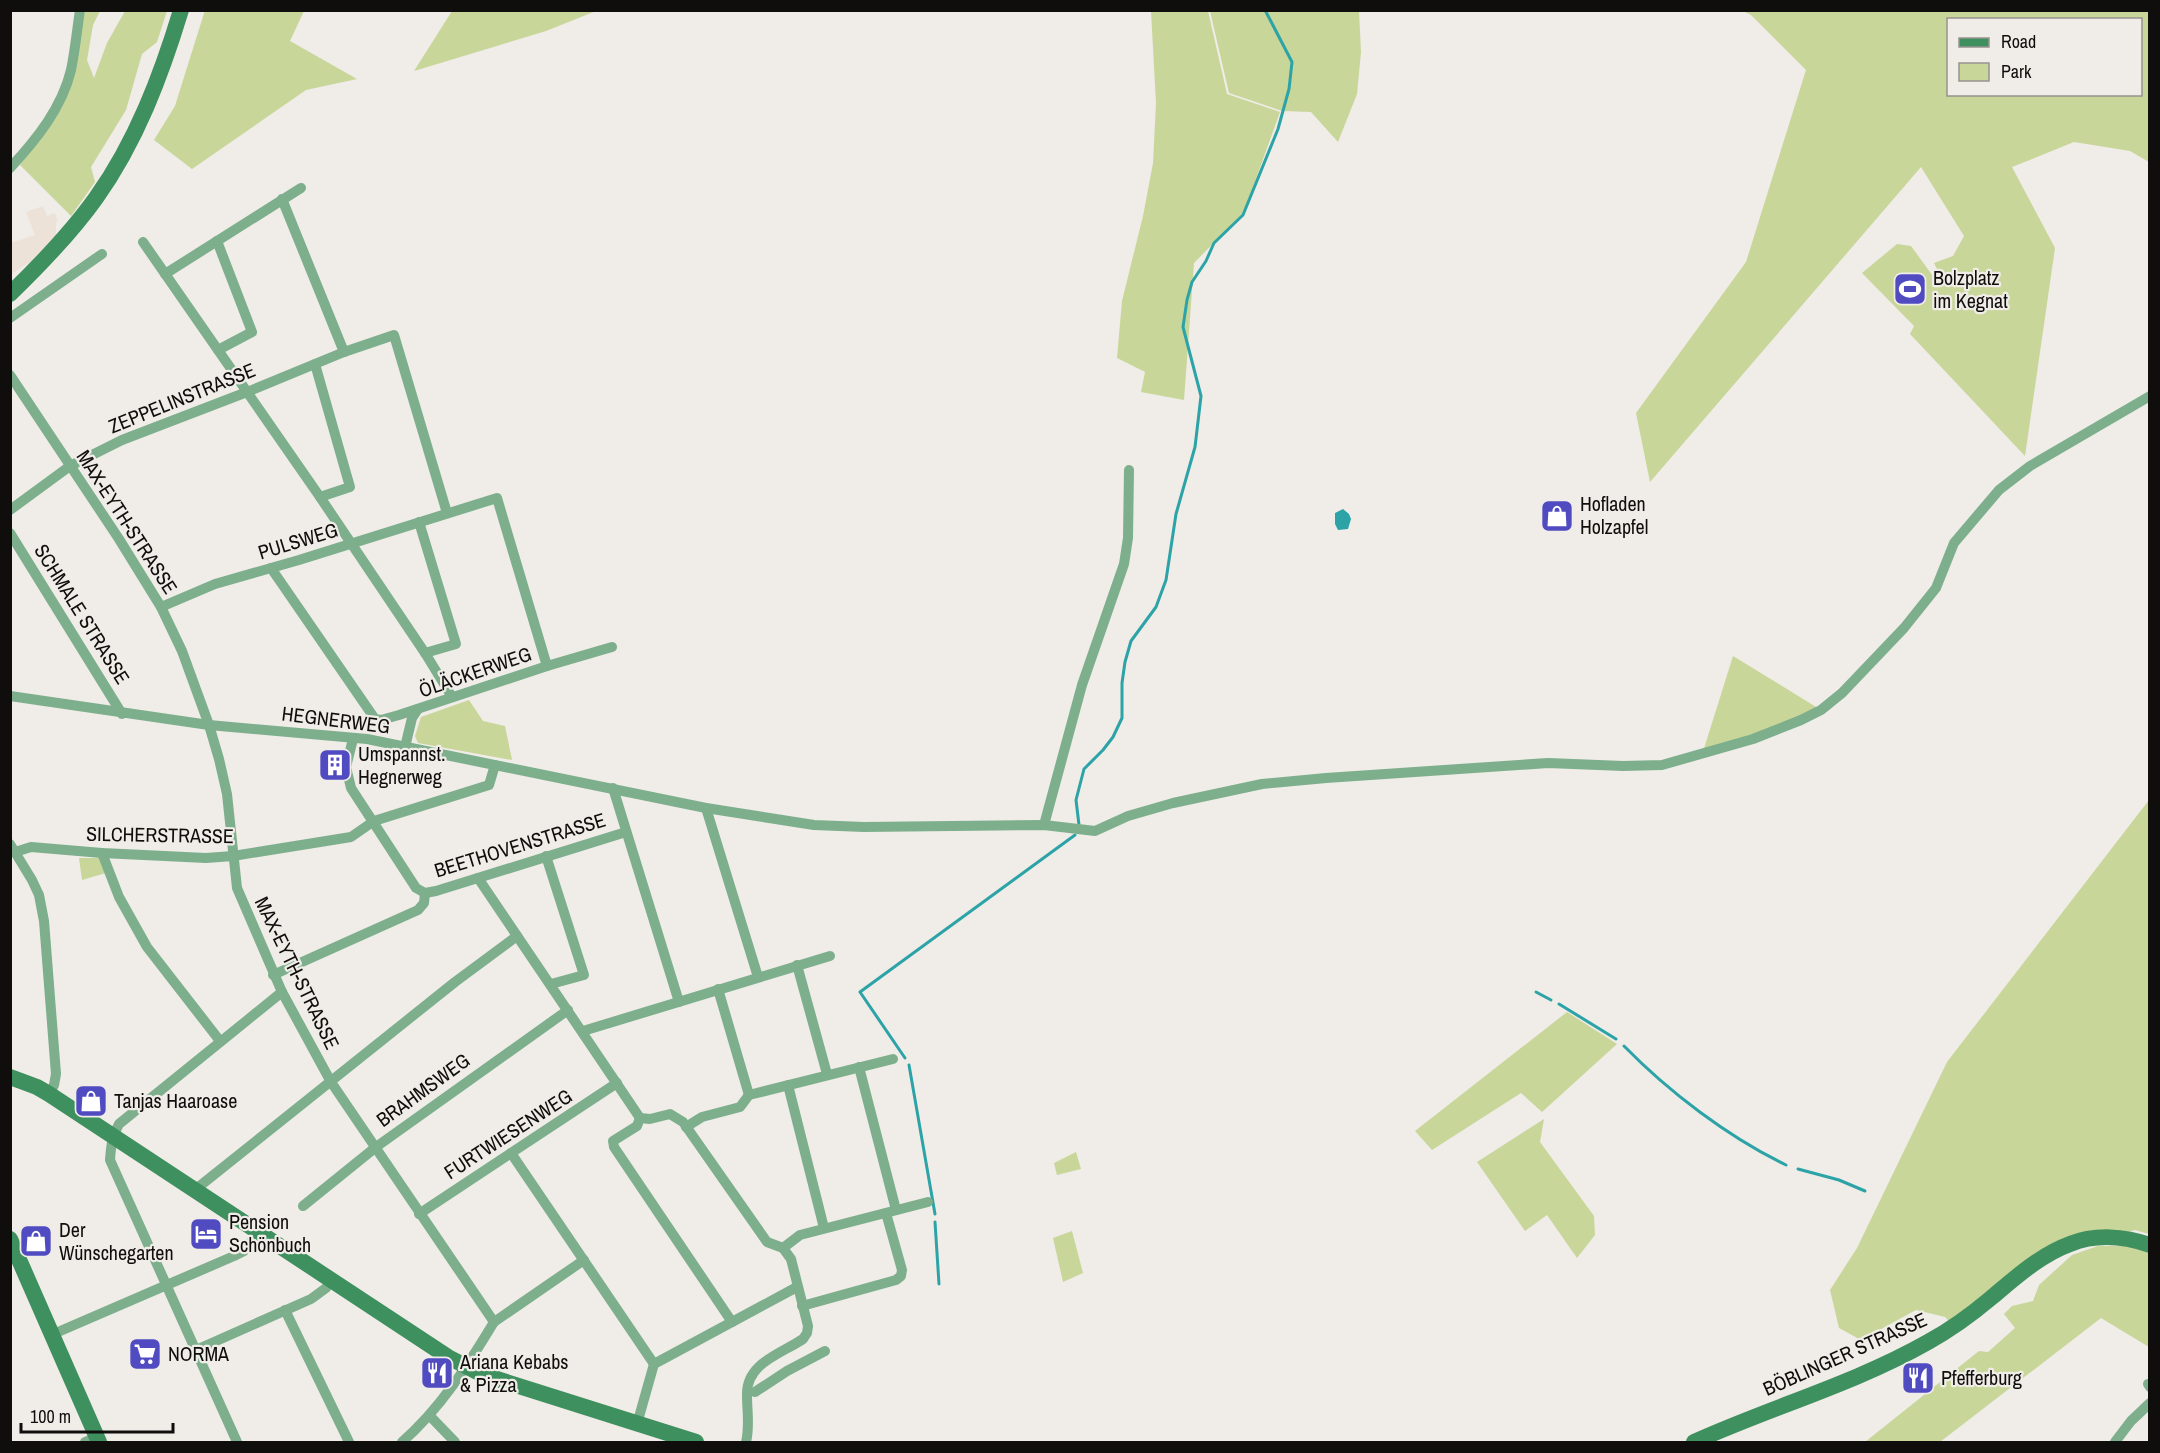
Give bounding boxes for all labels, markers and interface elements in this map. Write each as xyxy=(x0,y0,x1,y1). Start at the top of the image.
legend xyxy=(1947,18,2142,96)
text: Road xyxy=(2001,29,2036,54)
text: Park xyxy=(2001,59,2032,84)
place label: Bolzplatz im Kegnat xyxy=(1933,264,2008,314)
sports icon: Bolzplatz im Kegnat xyxy=(1892,271,1928,307)
street label: ZEPPELINSTRASSE xyxy=(104,356,259,439)
street label: MAX-EYTH-STRASSE xyxy=(71,444,184,599)
place label: Hofladen Holzapfel xyxy=(1580,490,1648,540)
shop icon: Hofladen Holzapfel xyxy=(1539,498,1575,534)
street label: PULSWEG xyxy=(255,516,341,565)
street label: SCHMALE STRASSE xyxy=(28,539,136,689)
street label: ÖLÄCKERWEG xyxy=(415,640,535,703)
street label: HEGNERWEG xyxy=(280,699,392,740)
place label: Umspannst. Hegnerweg xyxy=(358,740,446,790)
building icon: Umspannst. Hegnerweg xyxy=(317,747,353,783)
street label: BEETHOVENSTRASSE xyxy=(431,806,609,883)
street label: SILCHERSTRASSE xyxy=(86,820,234,849)
street label: MAX-EYTH-STRASSE xyxy=(249,892,346,1054)
street label: BRAHMSWEG xyxy=(371,1047,475,1133)
street label: FURTWIESENWEG xyxy=(439,1082,577,1185)
shop icon: Tanjas Haaroase xyxy=(73,1083,109,1119)
place label: Tanjas Haaroase xyxy=(114,1087,237,1114)
place label: Pension Schönbuch xyxy=(229,1208,311,1258)
place label: Der Wünschegarten xyxy=(59,1216,174,1266)
hotel icon: Pension Schönbuch xyxy=(188,1216,224,1252)
shop icon: Der Wünschegarten xyxy=(18,1223,54,1259)
street label: BÖBLINGER STRASSE xyxy=(1759,1305,1931,1402)
supermarket icon: NORMA xyxy=(127,1336,163,1372)
place label: NORMA xyxy=(168,1340,229,1367)
place label: Ariana Kebabs & Pizza xyxy=(459,1348,569,1398)
restaurant icon: Ariana Kebabs & Pizza xyxy=(419,1355,455,1391)
restaurant icon: Pfefferburg xyxy=(1900,1360,1936,1396)
place label: Pfefferburg xyxy=(1941,1364,2022,1391)
scale bar xyxy=(21,1396,172,1434)
text: 100 m xyxy=(30,1404,71,1429)

